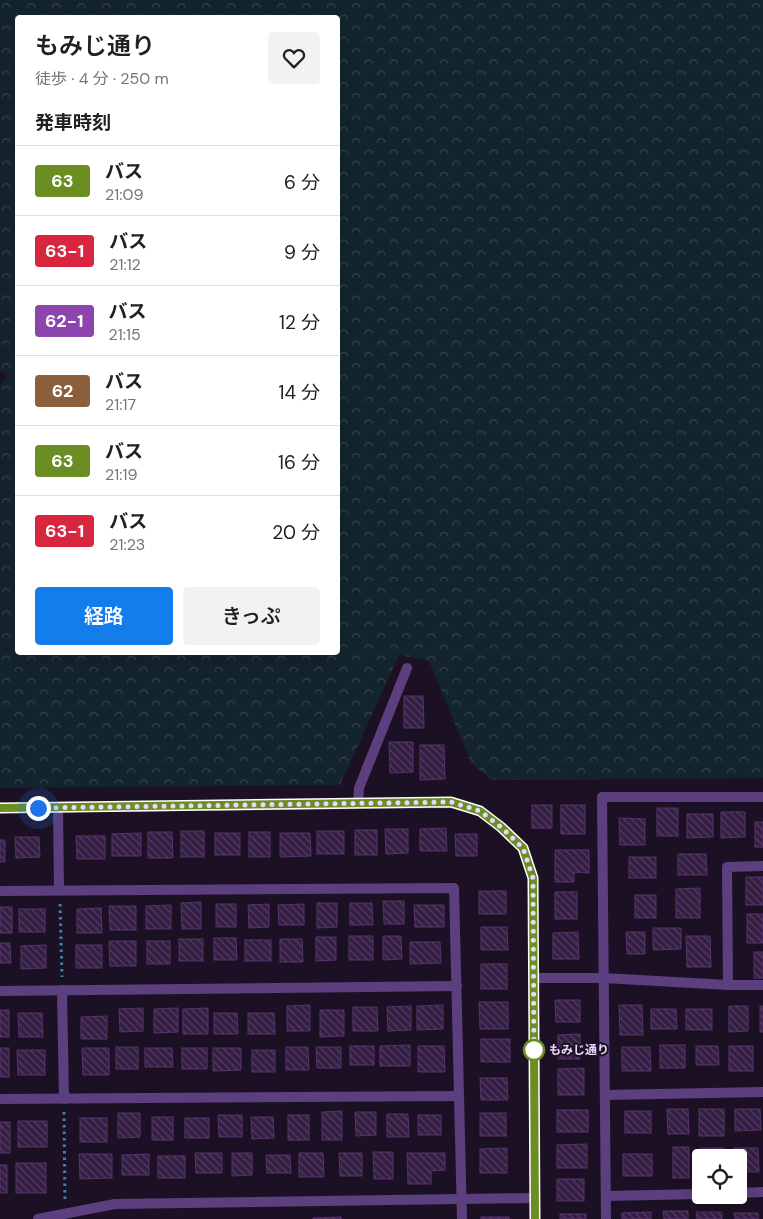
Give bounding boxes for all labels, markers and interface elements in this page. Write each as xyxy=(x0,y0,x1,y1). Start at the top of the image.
text: もみじ通り xyxy=(35,30,155,61)
button: heart xyxy=(268,32,320,84)
text: 徒歩 · 4 分 · 250 m xyxy=(35,68,169,89)
text: 発車時刻 xyxy=(35,110,111,135)
text: バス xyxy=(105,159,143,184)
text: 63 xyxy=(51,169,74,193)
text: 6 分 xyxy=(284,170,320,195)
text: 21:09 xyxy=(105,184,143,205)
text: バス xyxy=(109,229,147,254)
text: 63-1 xyxy=(45,239,84,263)
text: 9 分 xyxy=(284,240,320,265)
text: 21:12 xyxy=(109,254,141,275)
text: バス xyxy=(109,299,147,324)
text: 62-1 xyxy=(45,309,84,333)
text: 12 分 xyxy=(279,310,320,335)
text: 21:15 xyxy=(109,324,141,345)
text: バス xyxy=(105,369,143,394)
text: 62 xyxy=(52,379,73,403)
text: 14 分 xyxy=(278,380,320,405)
text: 21:17 xyxy=(105,394,136,415)
text: バス xyxy=(105,439,143,464)
text: 63 xyxy=(51,449,74,473)
text: 16 分 xyxy=(278,450,320,475)
text: 21:19 xyxy=(105,464,137,485)
text: バス xyxy=(109,509,147,534)
text: 63-1 xyxy=(45,519,84,543)
text: 20 分 xyxy=(272,520,320,545)
text: 21:23 xyxy=(109,534,145,555)
button: 経路 xyxy=(35,587,173,645)
button: きっぷ xyxy=(183,587,320,645)
your location xyxy=(26,796,51,821)
marker: もみじ通り xyxy=(523,1039,545,1061)
place label: もみじ通り xyxy=(549,1042,609,1058)
map controls xyxy=(692,1149,747,1204)
button: locate xyxy=(692,1149,747,1204)

